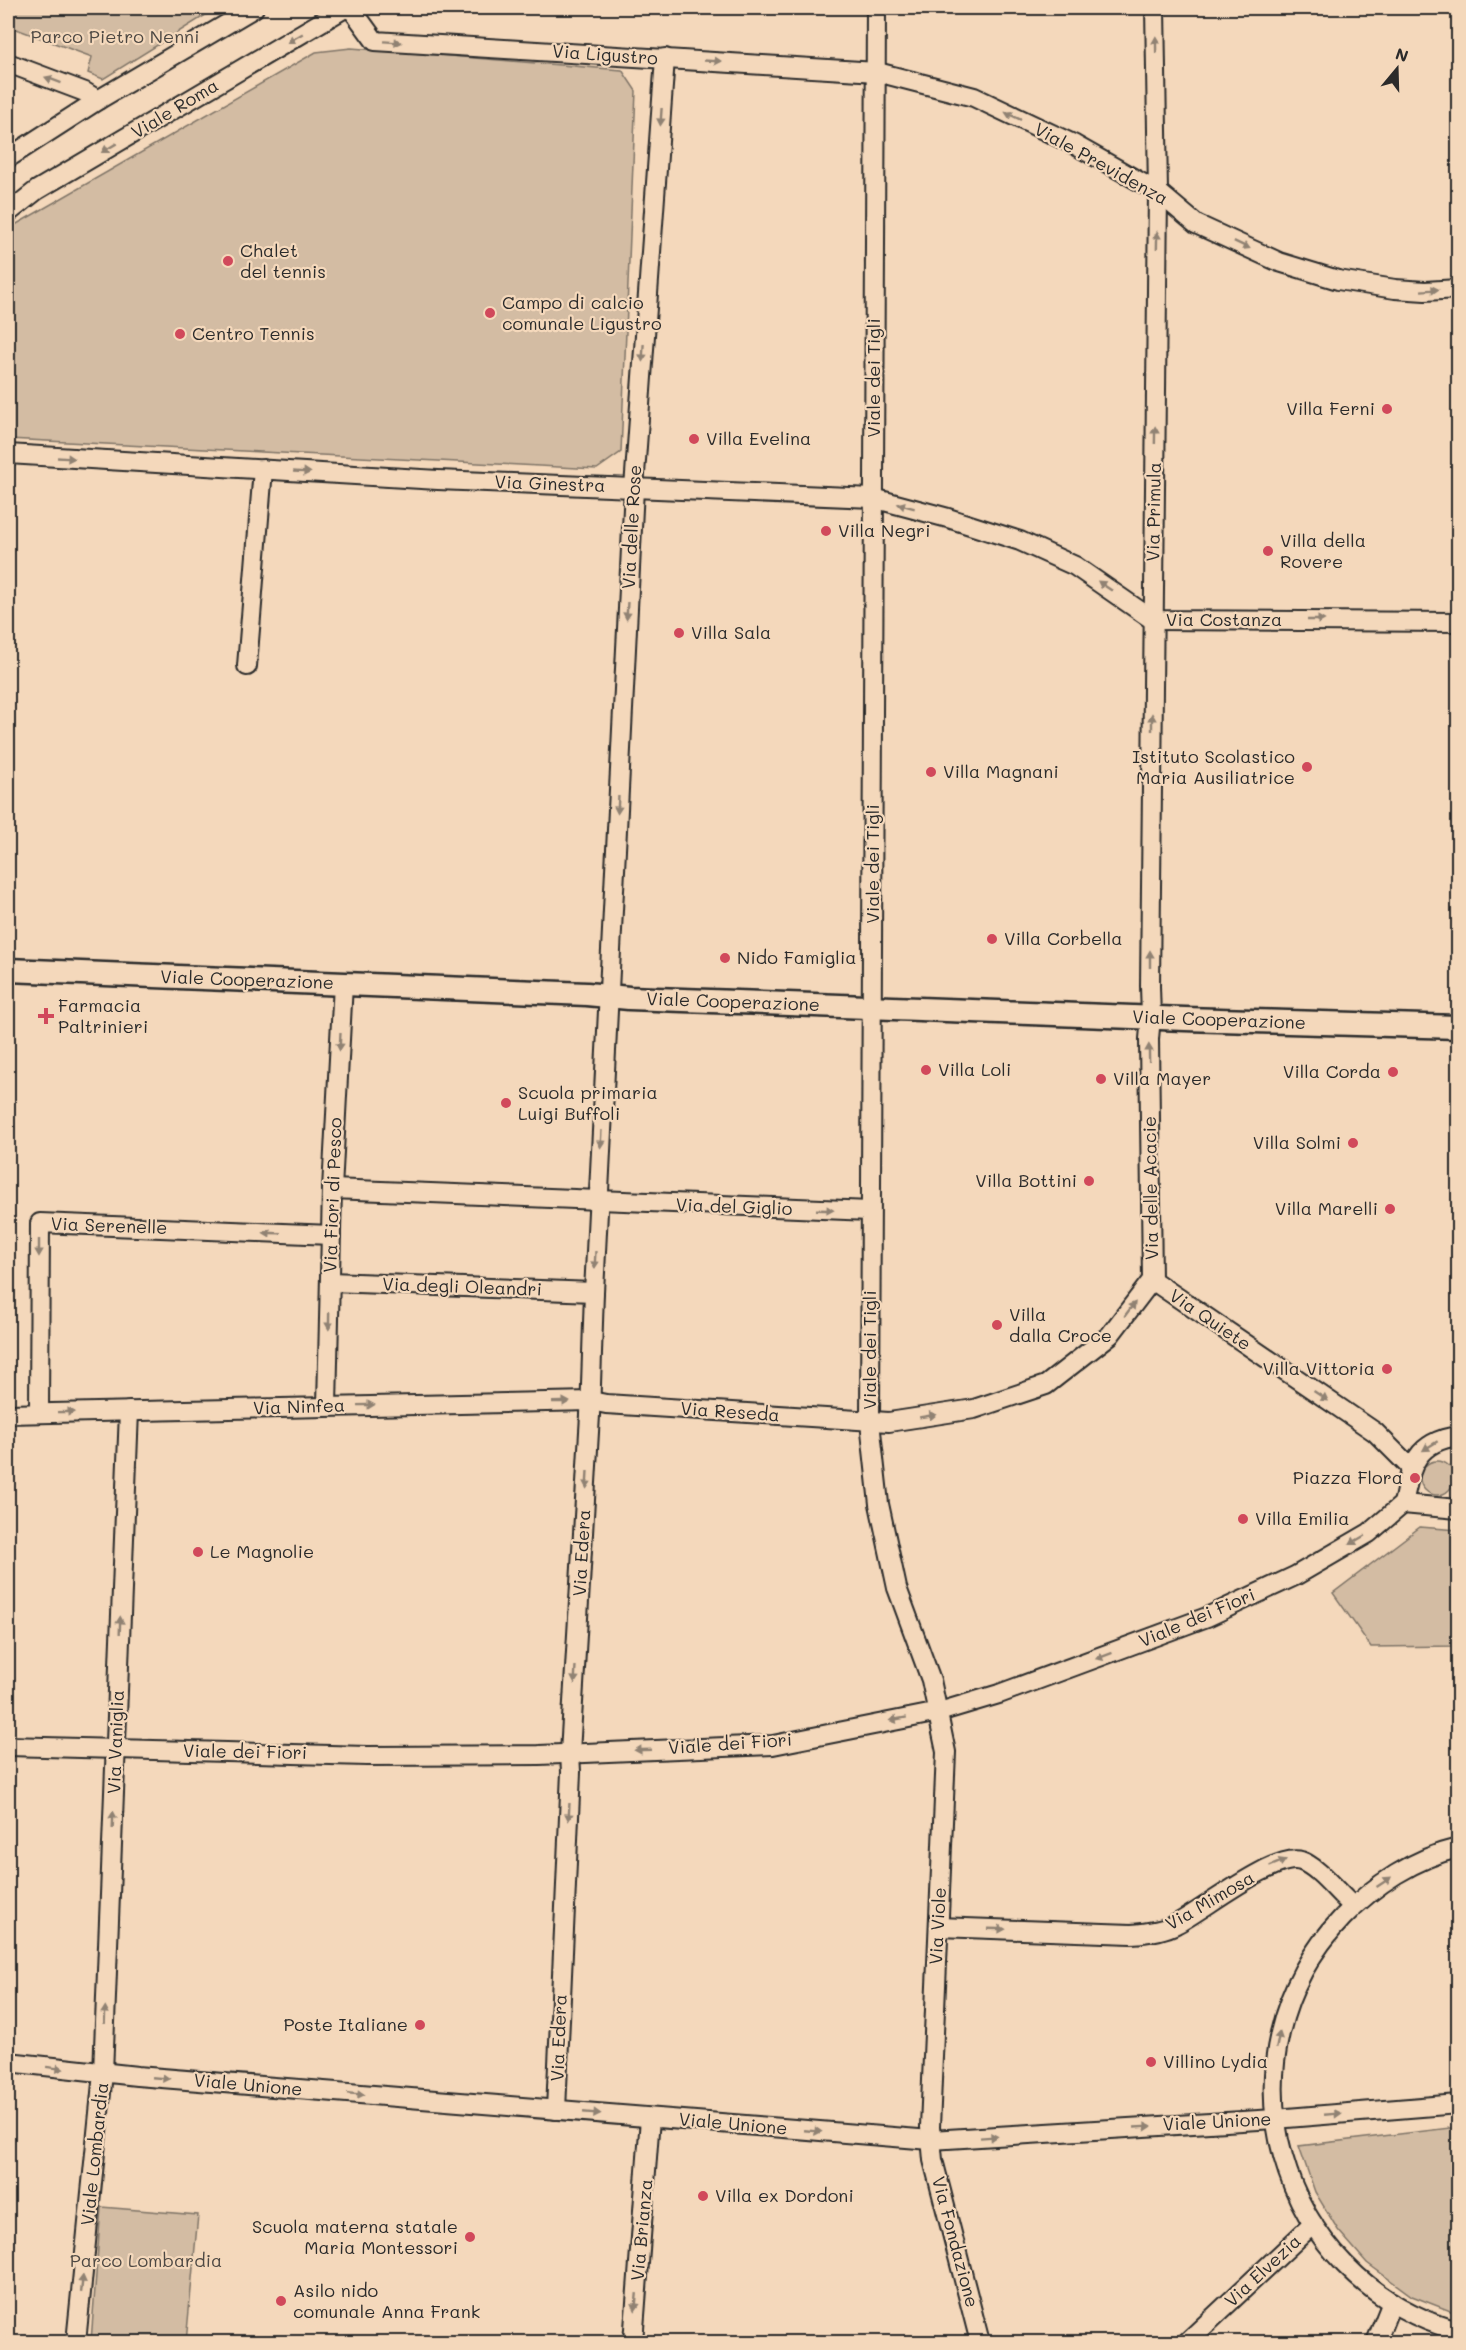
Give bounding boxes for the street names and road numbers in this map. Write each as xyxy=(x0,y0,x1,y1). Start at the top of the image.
street label: Via Ligustro xyxy=(552,38,659,70)
street label: Viale Roma xyxy=(127,73,222,144)
street label: Viale Previdenza xyxy=(1030,116,1173,210)
street label: Viale dei Tigli xyxy=(861,318,885,438)
street label: Via Primula xyxy=(1140,462,1166,562)
street label: Via delle Rose xyxy=(616,464,646,590)
street label: Via Ginestra xyxy=(494,469,606,497)
street label: Via Costanza xyxy=(1166,607,1282,631)
street label: Viale dei Tigli xyxy=(860,804,884,924)
street label: Viale Cooperazione xyxy=(160,964,334,994)
street label: Viale Cooperazione xyxy=(646,986,820,1016)
street label: Viale Cooperazione xyxy=(1132,1004,1306,1034)
street label: Via delle Acacie xyxy=(1137,1116,1163,1260)
street label: Via Fiori di Pesco xyxy=(317,1117,347,1273)
street label: Via del Giglio xyxy=(675,1192,793,1220)
street label: Via Serenelle xyxy=(50,1211,168,1239)
street label: Via degli Oleandri xyxy=(382,1271,542,1301)
street label: Via Quiete xyxy=(1165,1283,1256,1355)
street label: Viale dei Tigli xyxy=(857,1290,881,1410)
street label: Via Ninfea xyxy=(252,1392,345,1420)
street label: Via Reseda xyxy=(680,1396,780,1426)
street label: Via Edera xyxy=(567,1509,595,1597)
street label: Viale dei Fiori xyxy=(1135,1582,1259,1652)
street label: Via Vaniglia xyxy=(101,1690,129,1794)
street label: Viale dei Fiori xyxy=(667,1727,793,1759)
street label: Viale dei Fiori xyxy=(183,1738,307,1764)
street label: Via Mimosa xyxy=(1161,1865,1258,1935)
street label: Via Viole xyxy=(923,1887,951,1965)
street label: Via Edera xyxy=(544,1994,572,2082)
street label: Viale Unione xyxy=(193,2067,303,2101)
street label: Viale Lombardia xyxy=(75,2081,113,2227)
street label: Viale Unione xyxy=(678,2106,788,2140)
street label: Viale Unione xyxy=(1162,2106,1272,2136)
street label: Via Fondazione xyxy=(927,2174,985,2310)
street label: Via Brianza xyxy=(625,2178,657,2282)
street label: Via Elvezia xyxy=(1219,2229,1306,2312)

